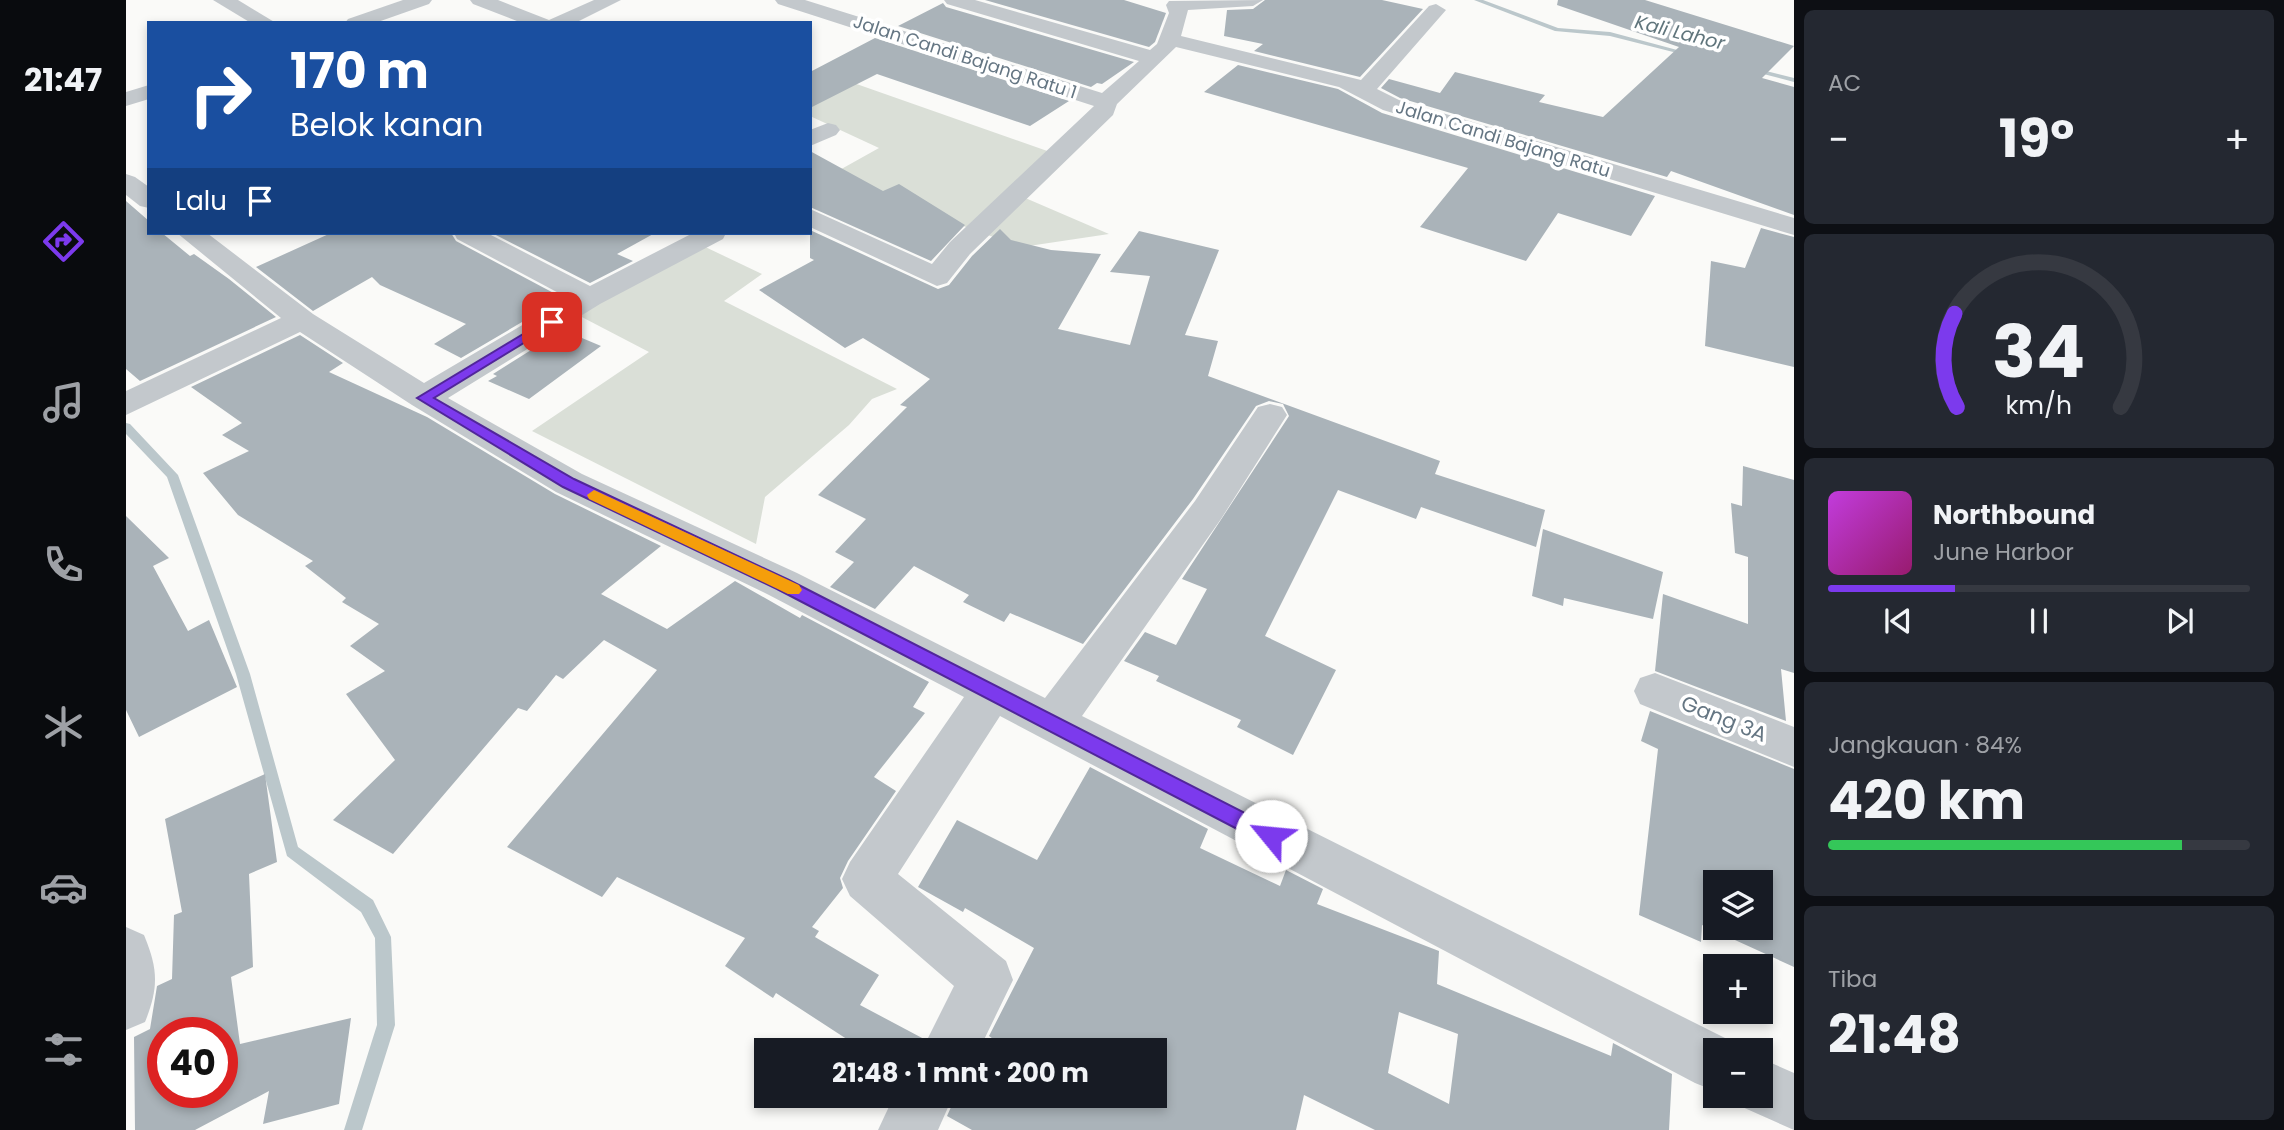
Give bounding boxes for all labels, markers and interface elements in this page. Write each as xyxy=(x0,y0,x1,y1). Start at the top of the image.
water label: Kali Lahor xyxy=(1632,8,1729,57)
street label: Jalan Candi Bajang Ratu 1 xyxy=(850,9,1080,105)
text: 170 m xyxy=(290,37,429,105)
icon: right xyxy=(175,49,266,140)
text: 21:47 xyxy=(24,57,102,102)
text: AC xyxy=(1828,67,1861,99)
street label: Jalan Candi Bajang Ratu xyxy=(1393,94,1613,183)
text: Belok kanan xyxy=(290,102,484,147)
text: 19° xyxy=(1999,102,2074,175)
text: − xyxy=(1828,113,1849,166)
text: + xyxy=(2224,113,2250,166)
icon: arrive xyxy=(241,182,279,220)
text: Lalu xyxy=(175,183,227,219)
icon: directions xyxy=(39,217,88,266)
pin xyxy=(522,292,582,352)
text: 34 xyxy=(1992,301,2086,402)
icon: arrive xyxy=(533,303,571,341)
icon: music xyxy=(39,378,88,427)
text: km/h xyxy=(2006,388,2072,423)
text: Northbound xyxy=(1933,497,2095,533)
text: June Harbor xyxy=(1933,536,2074,568)
icon: phone xyxy=(39,540,88,589)
icon: previous xyxy=(1879,602,1917,640)
icon: pause xyxy=(2020,602,2058,640)
icon: next xyxy=(2161,602,2199,640)
street label: Gang 3A xyxy=(1677,688,1771,749)
icon: climate xyxy=(39,702,88,751)
text: Jangkauan · 84% xyxy=(1828,729,2022,761)
text: 420 km xyxy=(1828,764,2025,837)
position arrow xyxy=(1234,799,1308,873)
icon: car xyxy=(39,863,88,912)
map controls xyxy=(1703,870,1773,1108)
button: layers xyxy=(1703,870,1773,940)
button: + xyxy=(1703,954,1773,1024)
text: Tiba xyxy=(1828,963,1877,995)
text: 21:48 xyxy=(1828,998,1961,1071)
speed limit sign: 40 xyxy=(147,1017,238,1108)
icon: filters xyxy=(39,1025,88,1074)
button: − xyxy=(1703,1038,1773,1108)
text: 21:48 · 1 mnt · 200 m xyxy=(832,1055,1089,1091)

